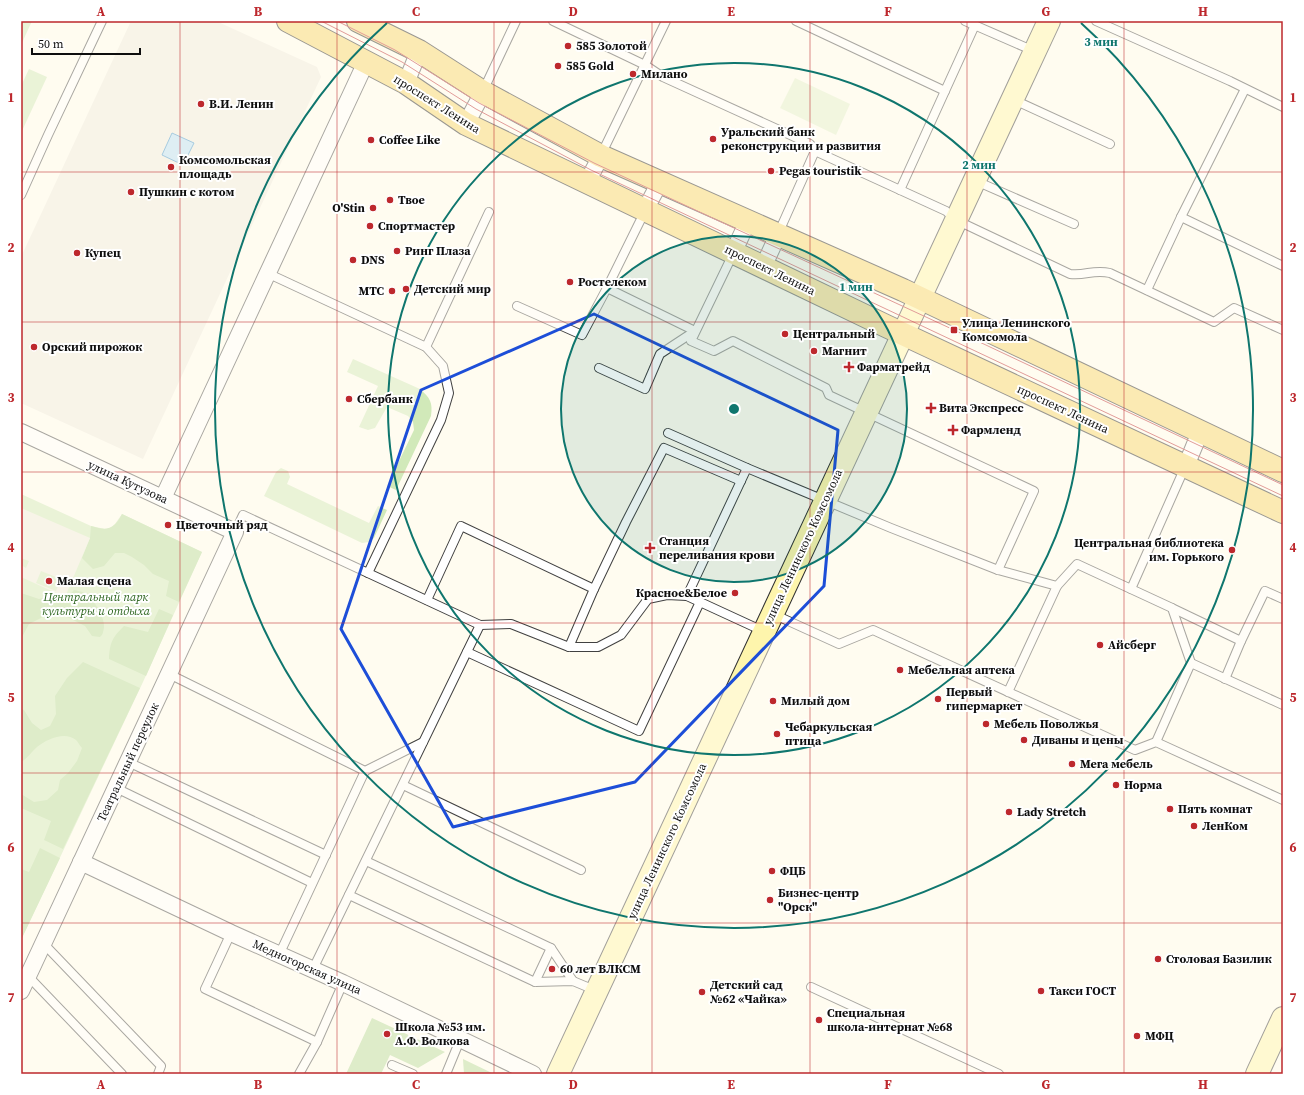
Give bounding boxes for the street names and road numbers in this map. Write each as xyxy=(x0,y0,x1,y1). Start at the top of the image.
street label: проспект Ленина xyxy=(391,71,484,138)
street label: проспект Ленина xyxy=(722,241,819,299)
street label: проспект Ленина xyxy=(1015,381,1112,438)
street label: улица Кутузова xyxy=(85,456,171,508)
street label: улица Ленинского Комсомола xyxy=(760,465,847,628)
street label: Театральный переулок xyxy=(93,699,163,824)
street label: улица Ленинского Комсомола xyxy=(624,759,711,922)
street label: Медногорская улица xyxy=(250,936,365,999)

